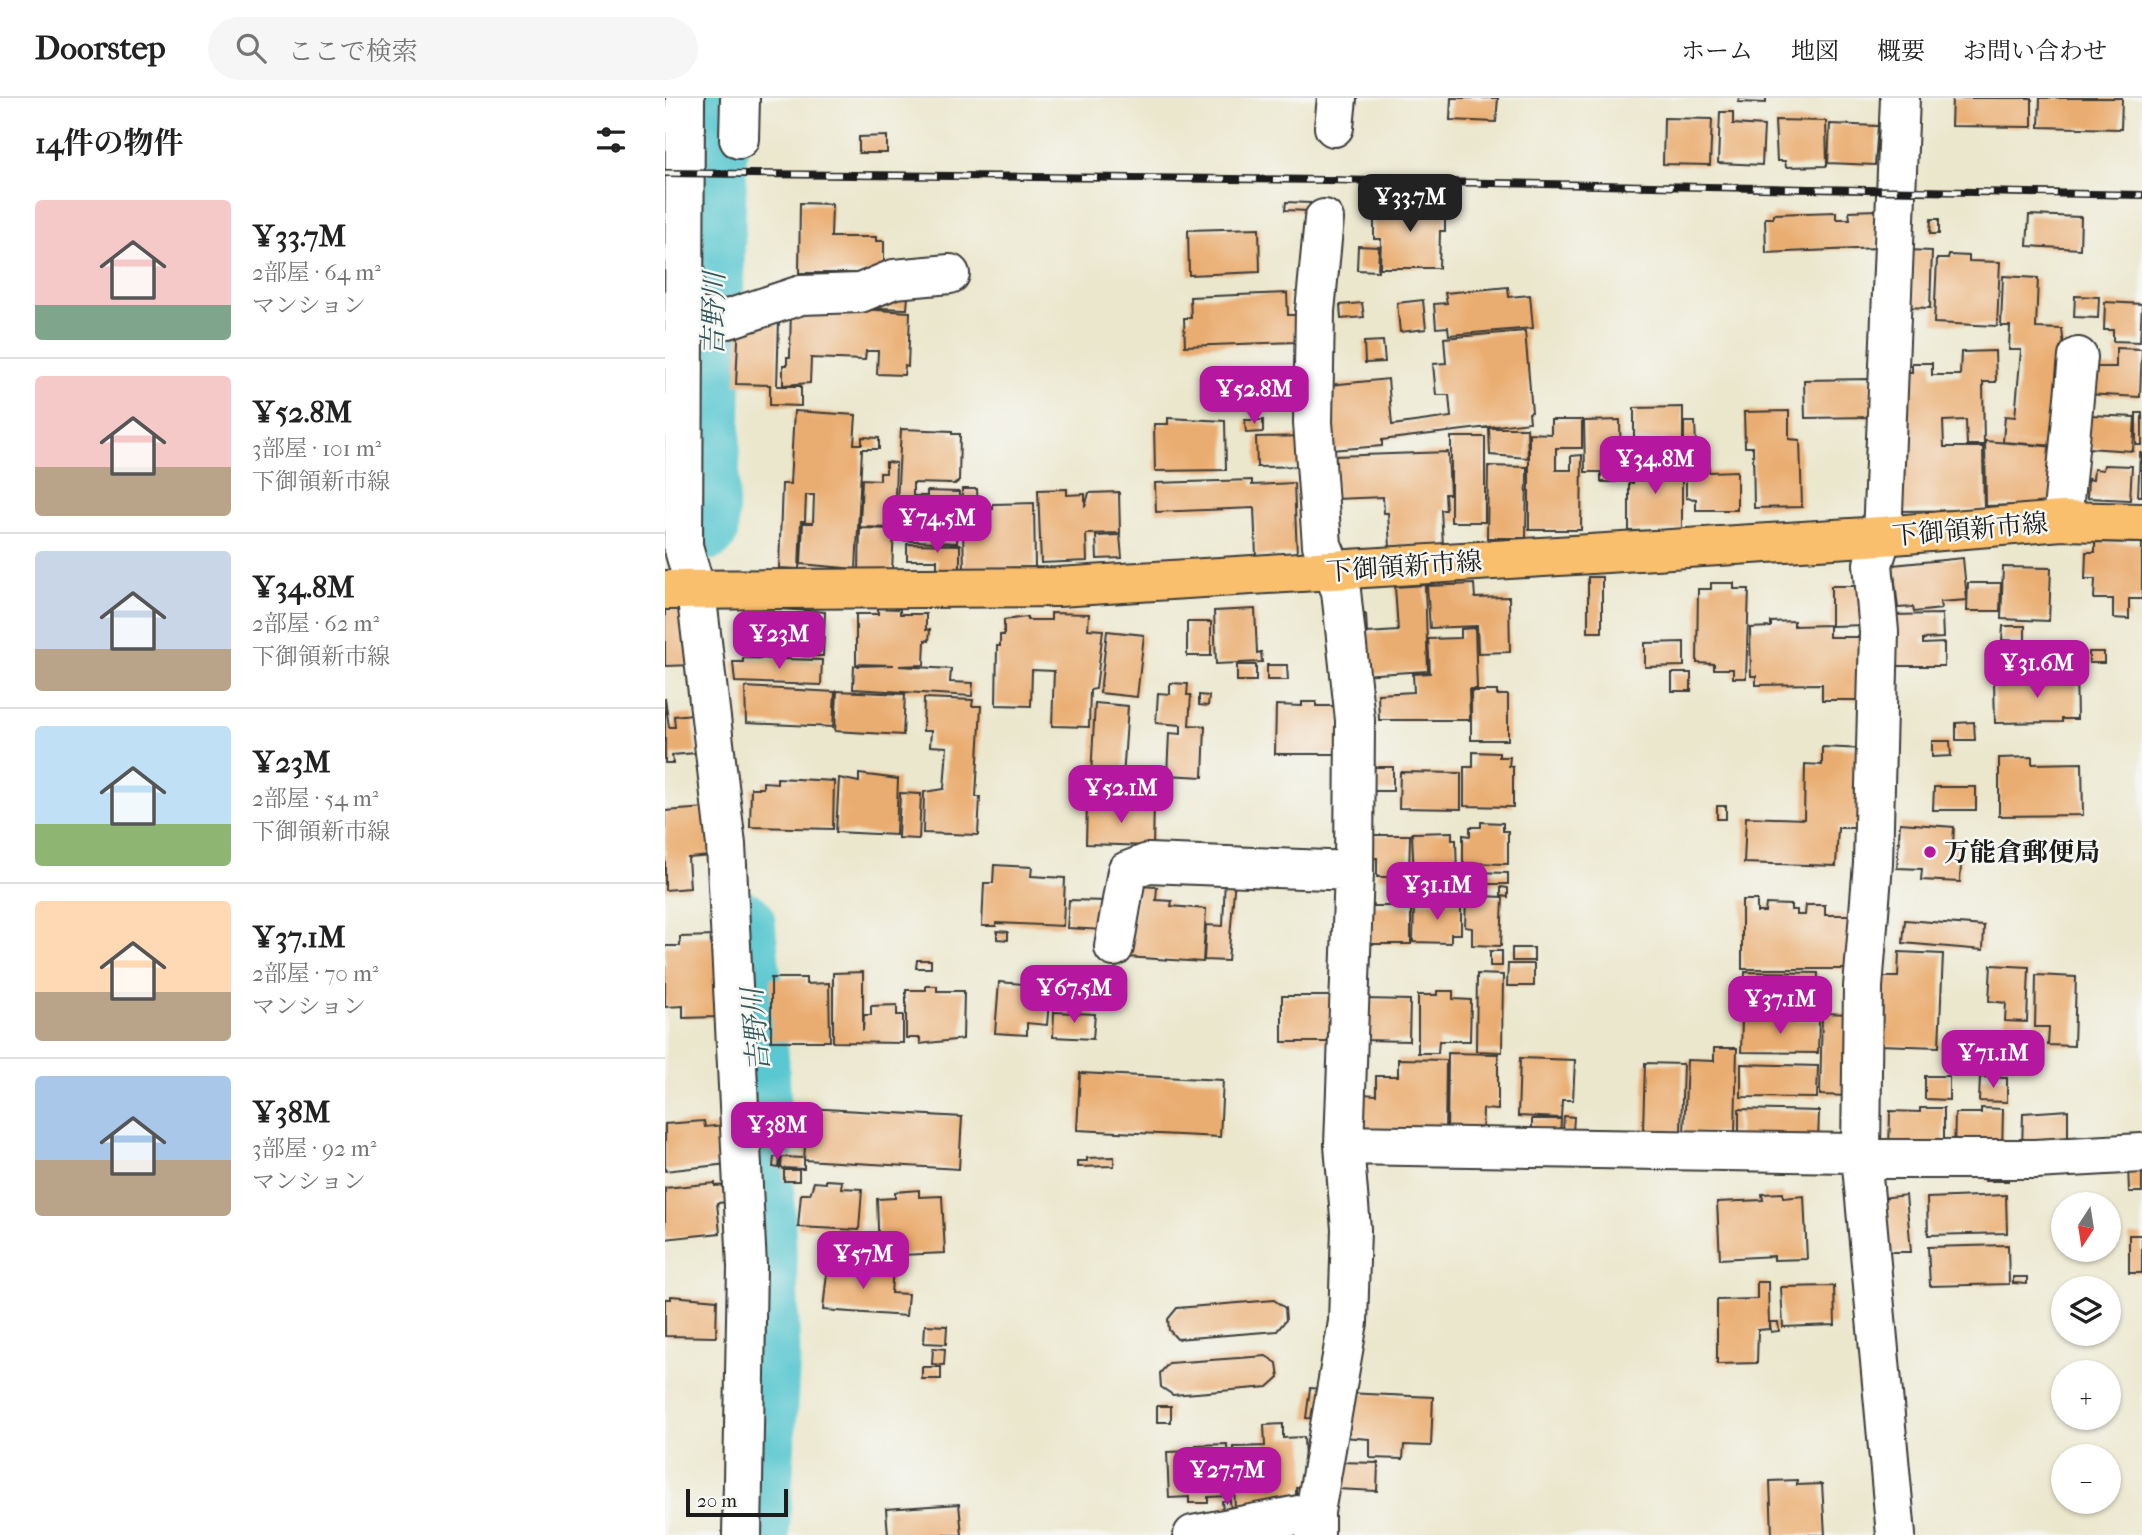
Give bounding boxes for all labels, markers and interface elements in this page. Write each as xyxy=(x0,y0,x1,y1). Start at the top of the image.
search box xyxy=(208,17,698,80)
text: Doorstep xyxy=(35,29,166,68)
icon: search xyxy=(232,29,270,67)
text: ここで検索 xyxy=(288,36,418,67)
text: ホーム xyxy=(1681,37,1753,65)
text: 地図 xyxy=(1791,37,1839,65)
text: 概要 xyxy=(1877,37,1925,65)
text: お問い合わせ xyxy=(1963,37,2107,65)
icon: filters xyxy=(592,121,630,159)
text: 14件の物件 xyxy=(35,126,183,161)
pin: ¥33.7M xyxy=(1353,174,1467,234)
text: ¥33.7M xyxy=(1374,183,1446,210)
text: ¥33.7M xyxy=(252,219,346,254)
icon: home xyxy=(91,228,175,312)
text: 2部屋 · 64 m² xyxy=(252,259,381,286)
water label: 吉野川 xyxy=(696,269,731,356)
text: マンション xyxy=(252,292,366,319)
pin: ¥52.8M xyxy=(1197,366,1311,426)
text: ¥52.8M xyxy=(1216,375,1292,402)
text: ¥52.8M xyxy=(252,395,352,430)
icon: home xyxy=(91,404,175,488)
text: 3部屋 · 101 m² xyxy=(252,435,381,462)
pin: ¥34.8M xyxy=(1598,436,1712,496)
text: ¥34.8M xyxy=(1616,445,1694,472)
text: 下御領新市線 xyxy=(252,468,390,495)
pin: ¥74.5M xyxy=(880,496,994,555)
text: ¥74.5M xyxy=(898,504,976,531)
street label: 下御領新市線 xyxy=(1891,507,2049,552)
street label: 下御領新市線 xyxy=(1325,546,1483,587)
text: ¥34.8M xyxy=(252,570,354,605)
icon: home xyxy=(91,579,175,663)
text: 2部屋 · 62 m² xyxy=(252,610,379,637)
pin: ¥23M xyxy=(738,612,820,671)
text: ¥23M xyxy=(749,620,809,647)
pin: ¥31.6M xyxy=(1980,640,2094,700)
text: 下御領新市線 xyxy=(252,643,390,670)
text: ¥31.6M xyxy=(2000,649,2074,676)
text: ¥23M xyxy=(252,745,331,780)
icon: home xyxy=(91,754,175,838)
pin: ¥52.1M xyxy=(1064,766,1178,825)
text: ¥52.1M xyxy=(1084,774,1158,801)
text: 2部屋 · 54 m² xyxy=(252,785,378,812)
text: 下御領新市線 xyxy=(252,818,390,845)
place label: 万能倉郵便局 xyxy=(1944,837,2100,868)
marker: 万能倉郵便局 xyxy=(1922,844,1938,860)
pin: ¥31.1M xyxy=(1380,862,1494,922)
text: ¥31.1M xyxy=(1402,871,1472,898)
text: ¥37.1M xyxy=(252,920,346,955)
icon: home xyxy=(91,929,175,1013)
text: 2部屋 · 70 m² xyxy=(252,960,379,987)
pin: ¥67.5M xyxy=(1017,965,1131,1025)
text: ¥67.5M xyxy=(1036,974,1112,1001)
pin: ¥37.1M xyxy=(1723,976,1837,1036)
water label: 吉野川 xyxy=(735,984,776,1073)
text: ¥37.1M xyxy=(1744,985,1816,1012)
text: マンション xyxy=(252,993,366,1020)
pin: ¥71.1M xyxy=(1936,1030,2050,1090)
text: ¥71.1M xyxy=(1958,1039,2028,1066)
text: ¥38M xyxy=(252,1095,330,1130)
pin: ¥38M xyxy=(736,1102,818,1162)
icon: home xyxy=(91,1104,175,1188)
text: ¥38M xyxy=(747,1111,807,1138)
text: 3部屋 · 92 m² xyxy=(252,1135,376,1162)
text: マンション xyxy=(252,1168,366,1195)
north arrow xyxy=(2051,1192,2121,1262)
map controls xyxy=(2051,1192,2121,1514)
pin: ¥57M xyxy=(822,1232,904,1291)
text: ¥57M xyxy=(833,1240,893,1267)
button: layers xyxy=(2051,1276,2121,1346)
button: + xyxy=(2051,1360,2121,1430)
button: − xyxy=(2051,1444,2121,1514)
pin: ¥27.7M xyxy=(1170,1448,1284,1507)
text: ¥27.7M xyxy=(1189,1456,1265,1483)
scale bar xyxy=(686,1486,787,1518)
text: 20 m xyxy=(697,1490,737,1512)

